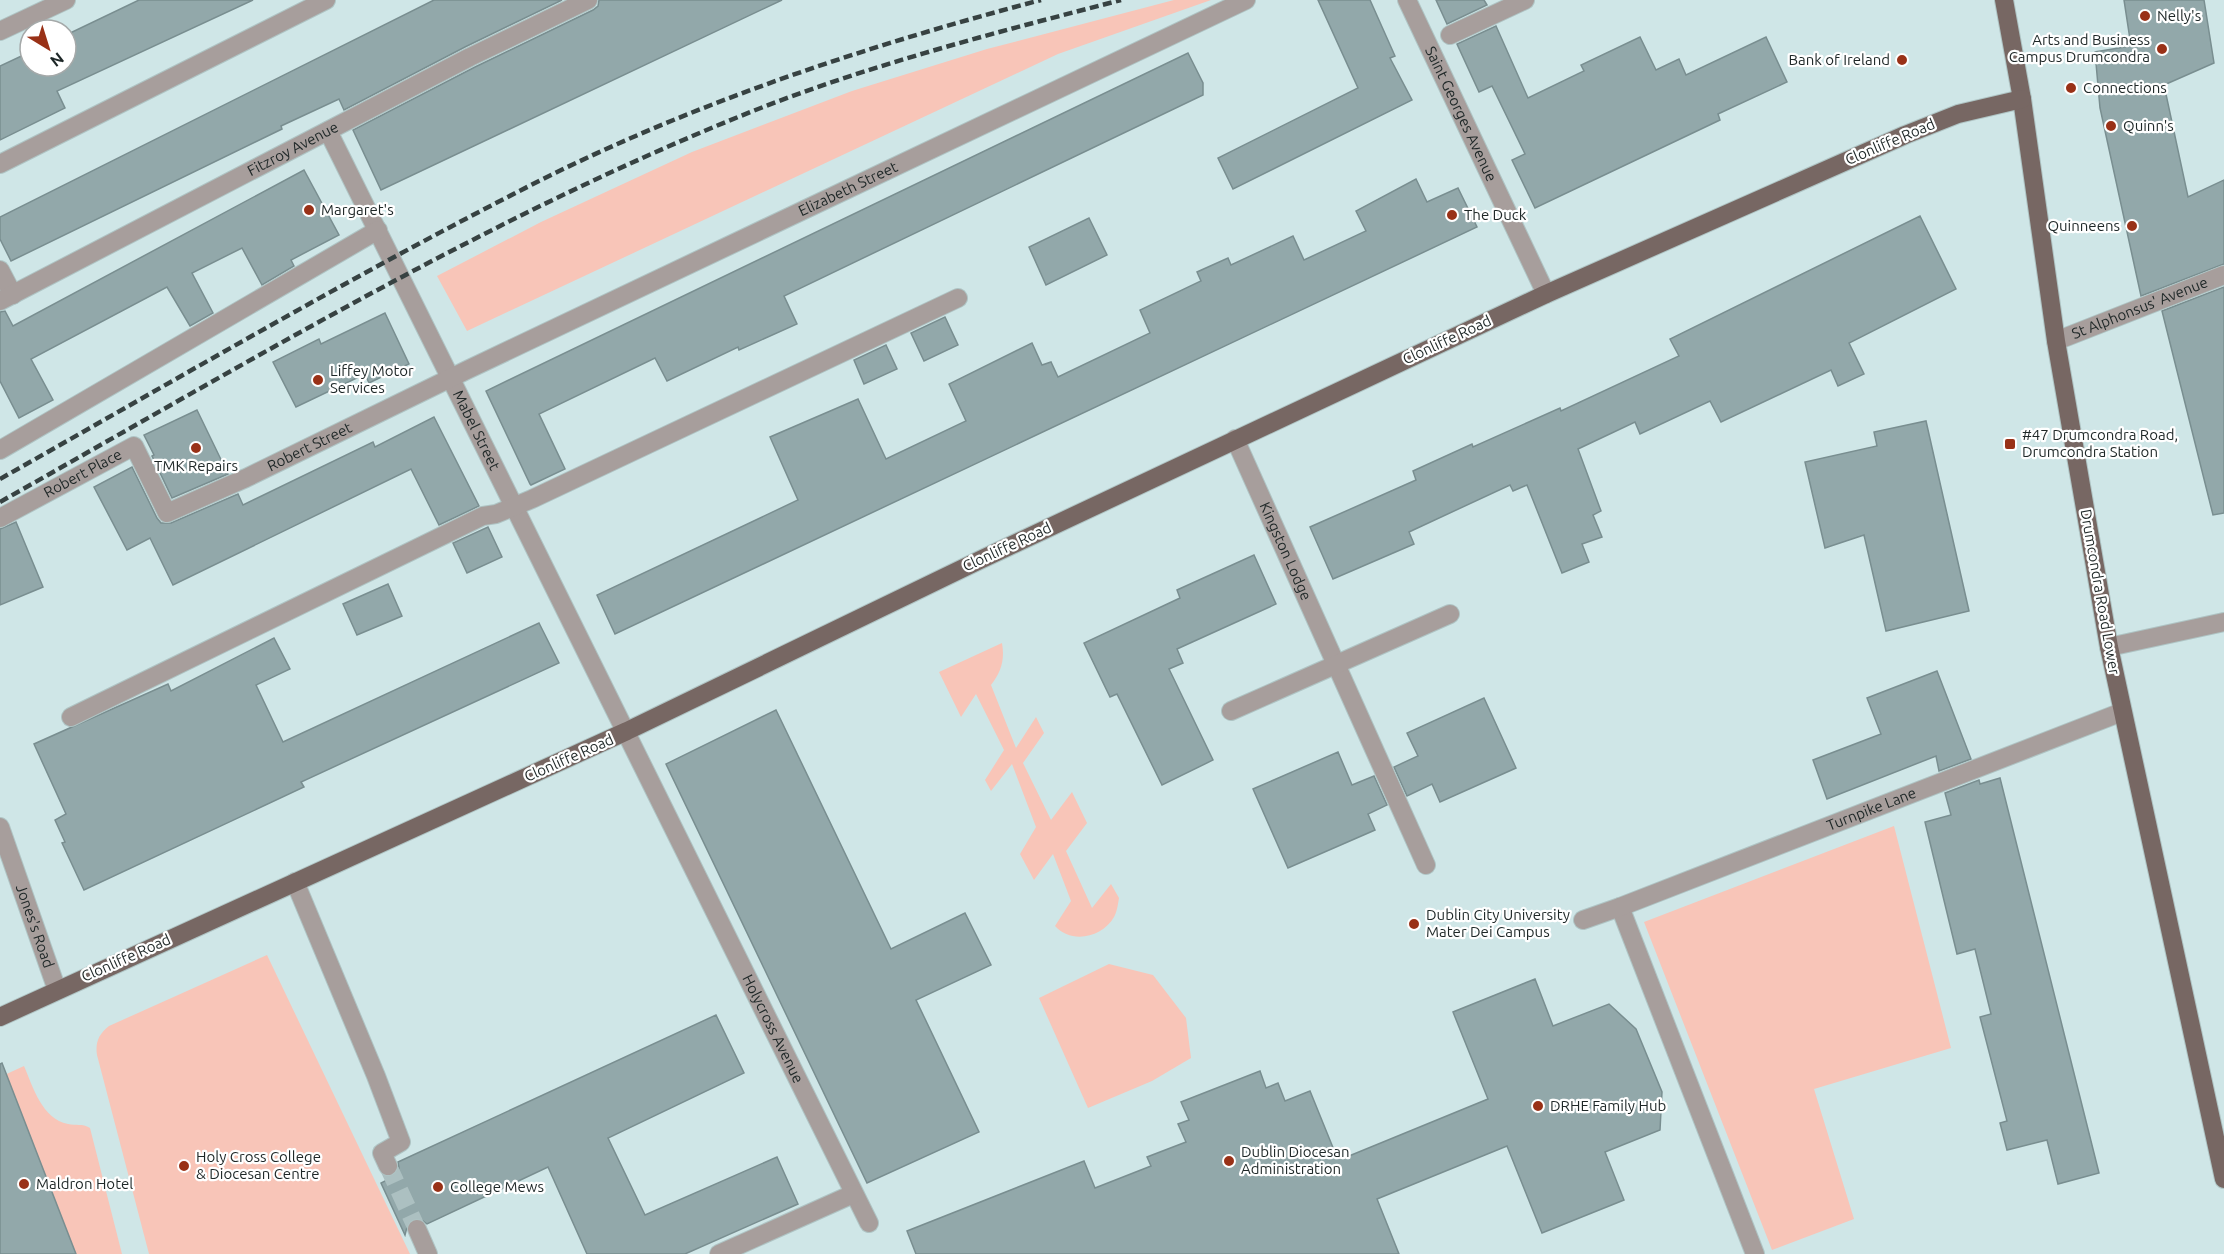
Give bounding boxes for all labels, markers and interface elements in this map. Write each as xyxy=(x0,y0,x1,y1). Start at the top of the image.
place label: Nelly's xyxy=(2157,7,2201,24)
marker: Nelly's xyxy=(2138,9,2152,23)
north arrow xyxy=(18,18,78,78)
place label: Arts and Business Campus Drumcondra xyxy=(2009,31,2150,65)
marker: Arts and Business Campus Drumcondra xyxy=(2155,42,2169,56)
street label: Saint Georges Avenue xyxy=(1422,43,1500,184)
text: N xyxy=(47,49,67,71)
place label: Bank of Ireland xyxy=(1788,51,1890,68)
marker: Bank of Ireland xyxy=(1895,53,1909,67)
place label: Connections xyxy=(2083,79,2167,96)
marker: Connections xyxy=(2064,81,2078,95)
street label: Clonliffe Road xyxy=(1842,115,1937,168)
place label: Quinn's xyxy=(2123,117,2174,134)
street label: Fitzroy Avenue xyxy=(244,118,341,179)
marker: Quinn's xyxy=(2104,119,2118,133)
street label: Elizabeth Street xyxy=(796,158,900,219)
place label: Margaret's xyxy=(321,201,394,218)
marker: Margaret's xyxy=(302,203,316,217)
place label: The Duck xyxy=(1464,206,1527,223)
marker: The Duck xyxy=(1445,208,1459,222)
place label: Quinneens xyxy=(2047,217,2120,234)
marker: Quinneens xyxy=(2125,219,2139,233)
street label: St Alphonsus' Avenue xyxy=(2069,273,2210,342)
street label: Clonliffe Road xyxy=(1400,312,1494,367)
place label: Liffey Motor Services xyxy=(330,362,414,396)
marker: Liffey Motor Services xyxy=(311,373,325,387)
street label: Mabel Street xyxy=(450,387,504,473)
street label: Robert Street xyxy=(264,419,355,474)
place label: #47 Drumcondra Road, Drumcondra Station xyxy=(2022,426,2178,460)
marker: #47 Drumcondra Road, Drumcondra Station xyxy=(2003,437,2017,451)
marker: TMK Repairs xyxy=(189,441,203,455)
street label: Robert Place xyxy=(41,445,125,501)
place label: TMK Repairs xyxy=(154,457,238,474)
street label: Kingston Lodge xyxy=(1256,499,1315,603)
street label: Drumcondra Road Lower xyxy=(2078,508,2123,676)
street label: Clonliffe Road xyxy=(960,519,1054,574)
street label: Clonliffe Road xyxy=(522,730,616,785)
street label: Turnpike Lane xyxy=(1824,784,1918,834)
street label: Jones's Road xyxy=(13,882,58,970)
place label: Dublin City University Mater Dei Campus xyxy=(1426,906,1570,940)
marker: Dublin City University Mater Dei Campus xyxy=(1407,917,1421,931)
street label: Clonliffe Road xyxy=(79,930,173,985)
street label: Holycross Avenue xyxy=(739,972,807,1086)
place label: DRHE Family Hub xyxy=(1550,1097,1666,1114)
marker: DRHE Family Hub xyxy=(1531,1099,1545,1113)
place label: Dublin Diocesan Administration xyxy=(1241,1143,1350,1177)
place label: Holy Cross College & Diocesan Centre xyxy=(196,1148,321,1182)
marker: Dublin Diocesan Administration xyxy=(1222,1154,1236,1168)
marker: Holy Cross College & Diocesan Centre xyxy=(177,1159,191,1173)
place label: Maldron Hotel xyxy=(36,1175,133,1192)
marker: Maldron Hotel xyxy=(17,1177,31,1191)
place label: College Mews xyxy=(450,1178,544,1195)
marker: College Mews xyxy=(431,1180,445,1194)

